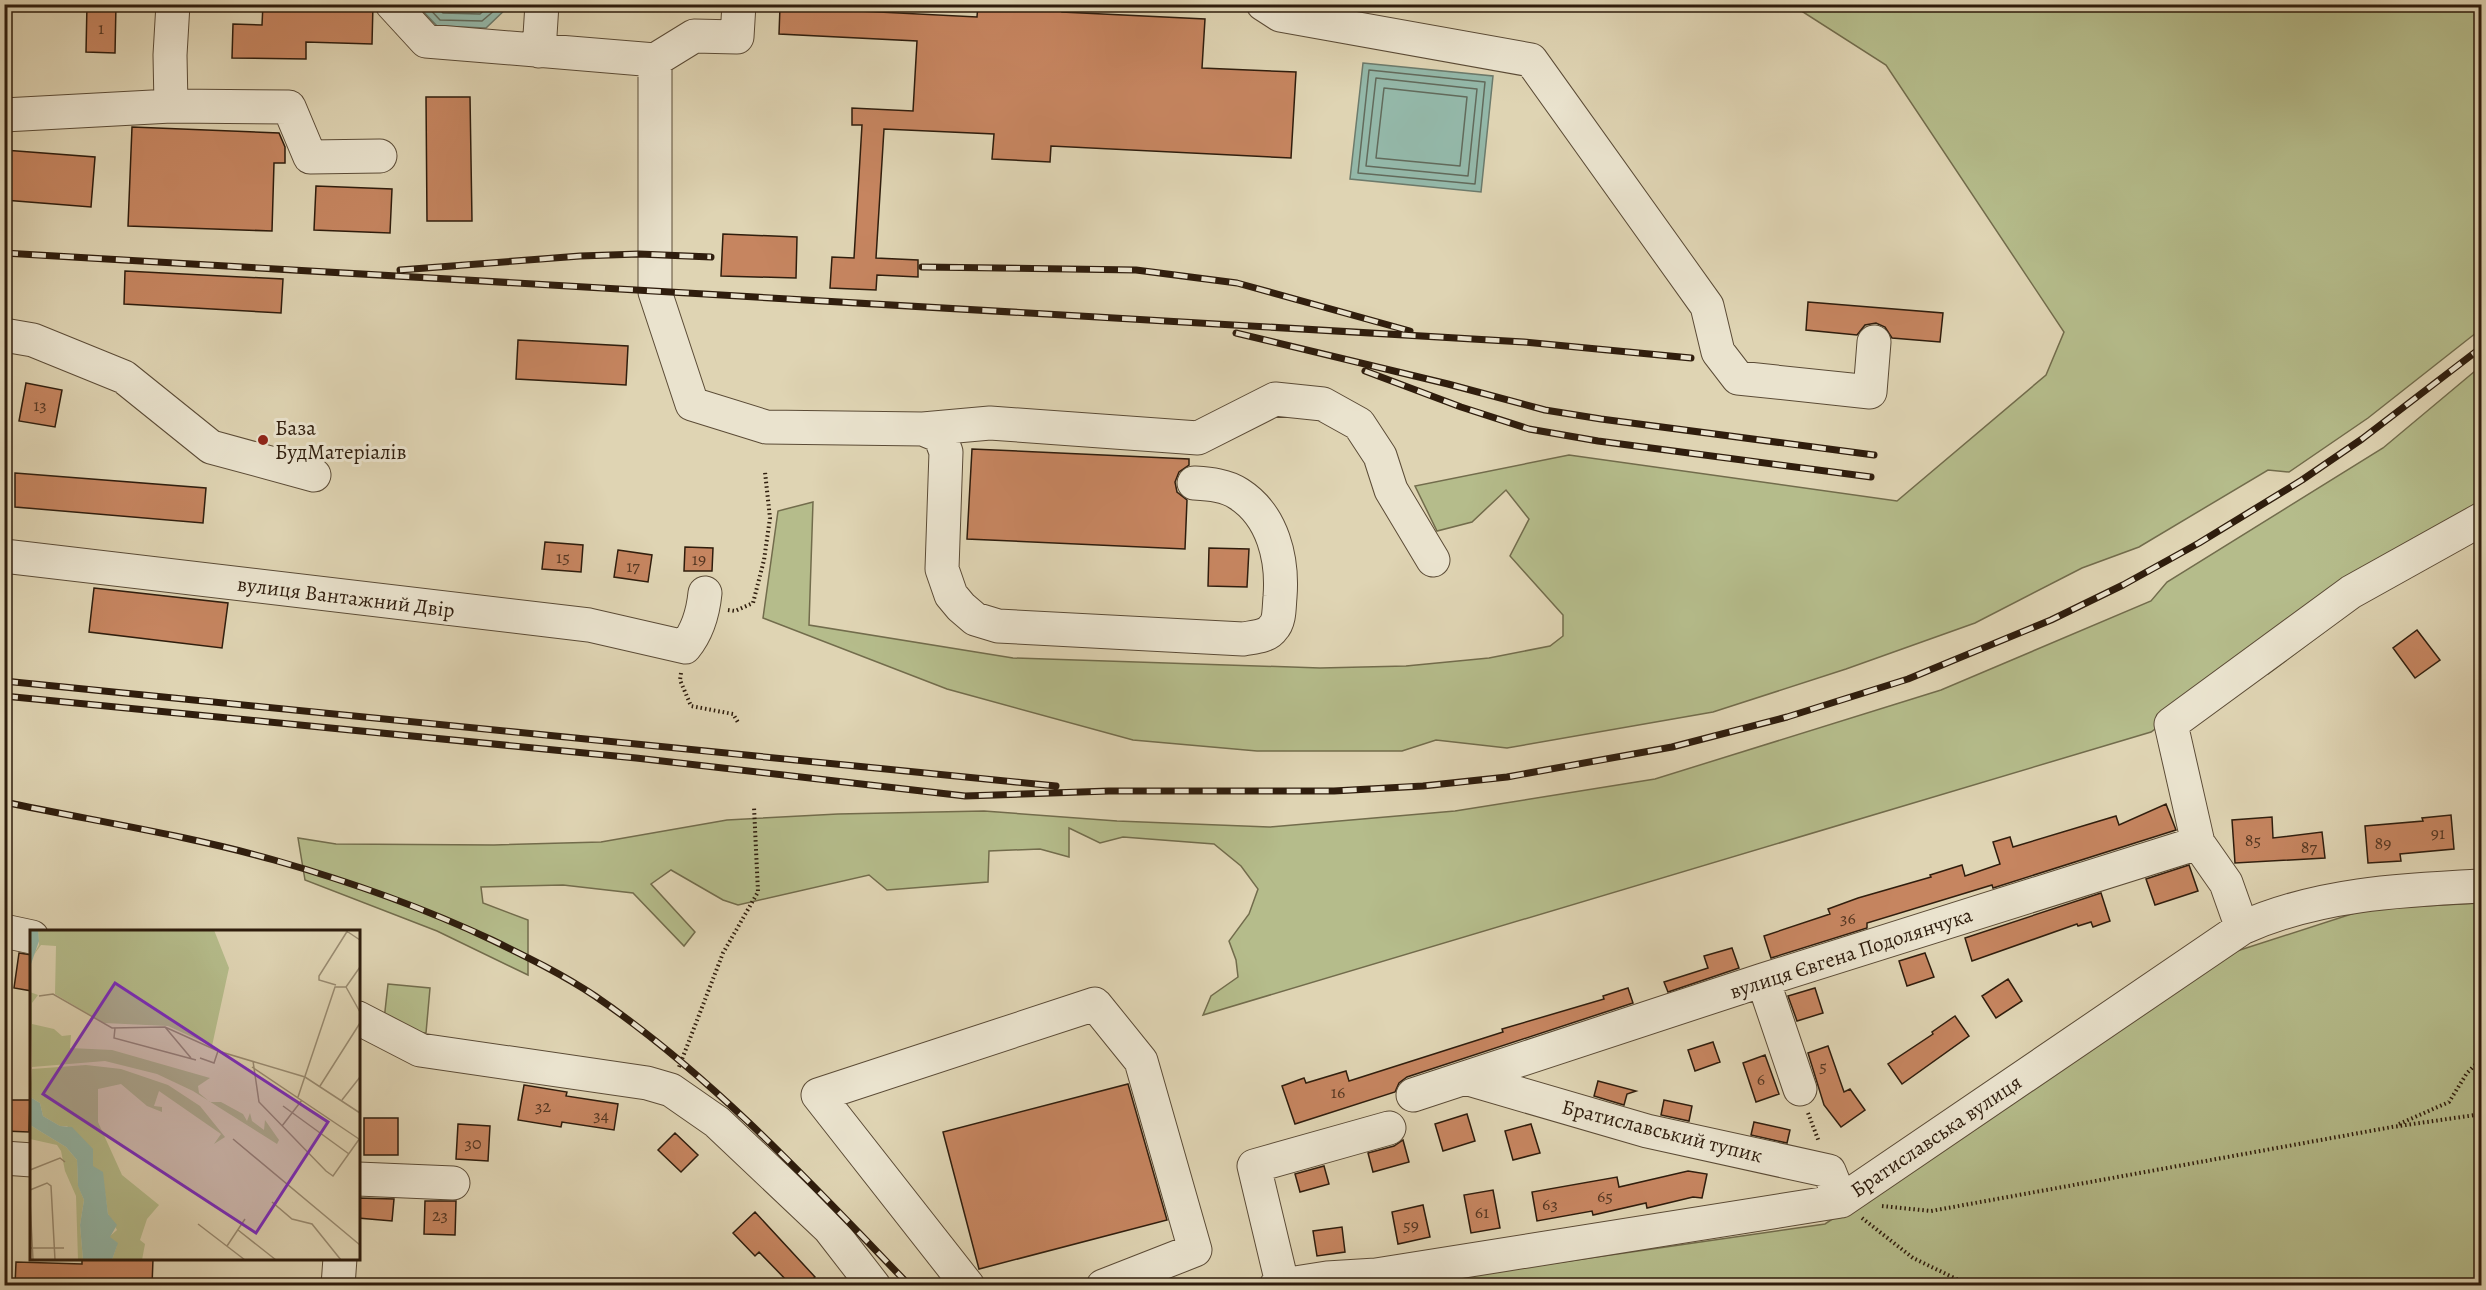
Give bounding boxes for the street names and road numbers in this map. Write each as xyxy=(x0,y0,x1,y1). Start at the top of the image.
street label: вулиця Вантажний Двір xyxy=(236,570,456,624)
street label: вулиця Євгена Подолянчука xyxy=(1726,900,1976,1006)
street label: Братиславська вулиця xyxy=(1845,1068,2027,1204)
street label: Братиславський тупик xyxy=(1559,1093,1765,1170)

